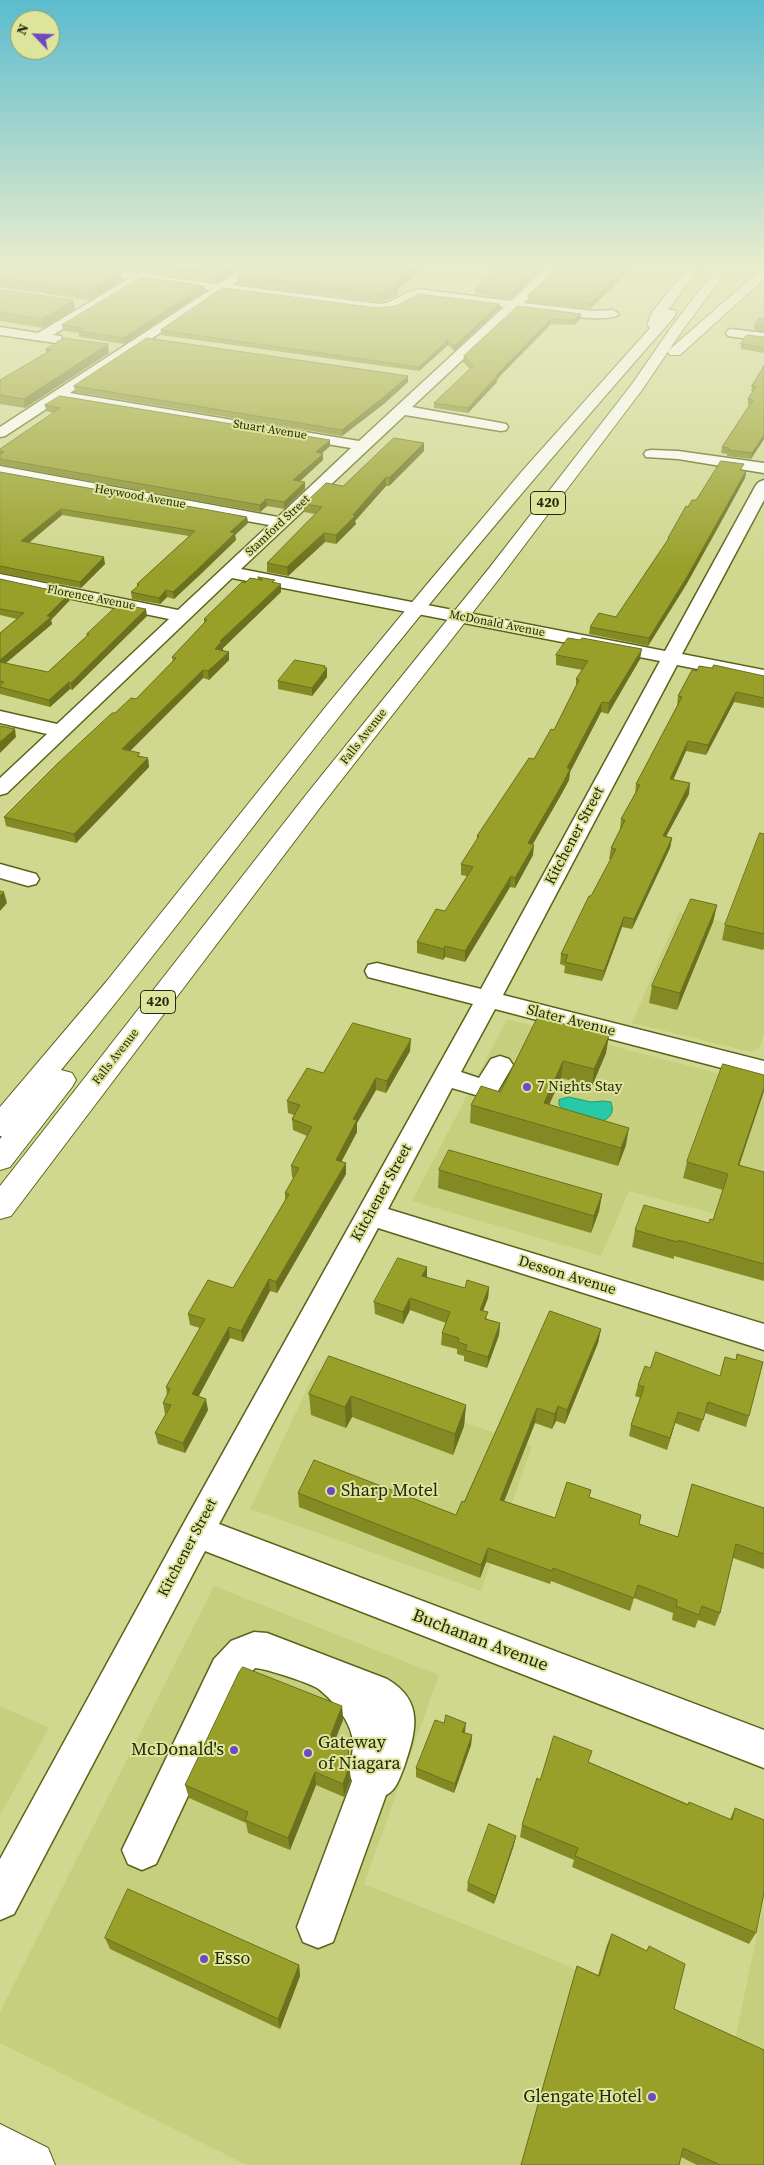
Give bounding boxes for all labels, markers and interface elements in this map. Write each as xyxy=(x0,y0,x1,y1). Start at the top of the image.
north arrow xyxy=(10,10,60,60)
text: N xyxy=(11,21,33,38)
street label: Stuart Avenue xyxy=(232,417,308,443)
street label: Heywood Avenue xyxy=(93,482,187,512)
street label: Stamford Street xyxy=(243,492,313,560)
road number: 420 xyxy=(530,492,566,514)
street label: Florence Avenue xyxy=(46,582,136,614)
street label: McDonald Avenue xyxy=(448,608,546,640)
street label: Falls Avenue xyxy=(338,706,390,768)
street label: Kitchener Street xyxy=(542,784,608,888)
road number: 420 xyxy=(140,990,176,1014)
street label: Slater Avenue xyxy=(525,1001,617,1041)
street label: Falls Avenue xyxy=(90,1026,142,1088)
place label: 7 Nights Stay xyxy=(537,1078,622,1096)
marker: 7 Nights Stay xyxy=(521,1081,533,1093)
street label: Kitchener Street xyxy=(348,1141,416,1245)
street label: Desson Avenue xyxy=(516,1253,618,1299)
place label: Sharp Motel xyxy=(341,1480,438,1502)
marker: Sharp Motel xyxy=(325,1485,337,1497)
street label: Kitchener Street xyxy=(155,1496,221,1600)
street label: Buchanan Avenue xyxy=(409,1605,551,1677)
place label: Gateway of Niagara xyxy=(318,1732,401,1775)
place label: McDonald's xyxy=(131,1739,224,1761)
marker: McDonald's xyxy=(228,1744,240,1756)
marker: Gateway of Niagara xyxy=(302,1747,314,1759)
place label: Esso xyxy=(214,1948,250,1970)
marker: Esso xyxy=(198,1953,210,1965)
place label: Glengate Hotel xyxy=(523,2086,642,2108)
marker: Glengate Hotel xyxy=(646,2091,658,2103)

